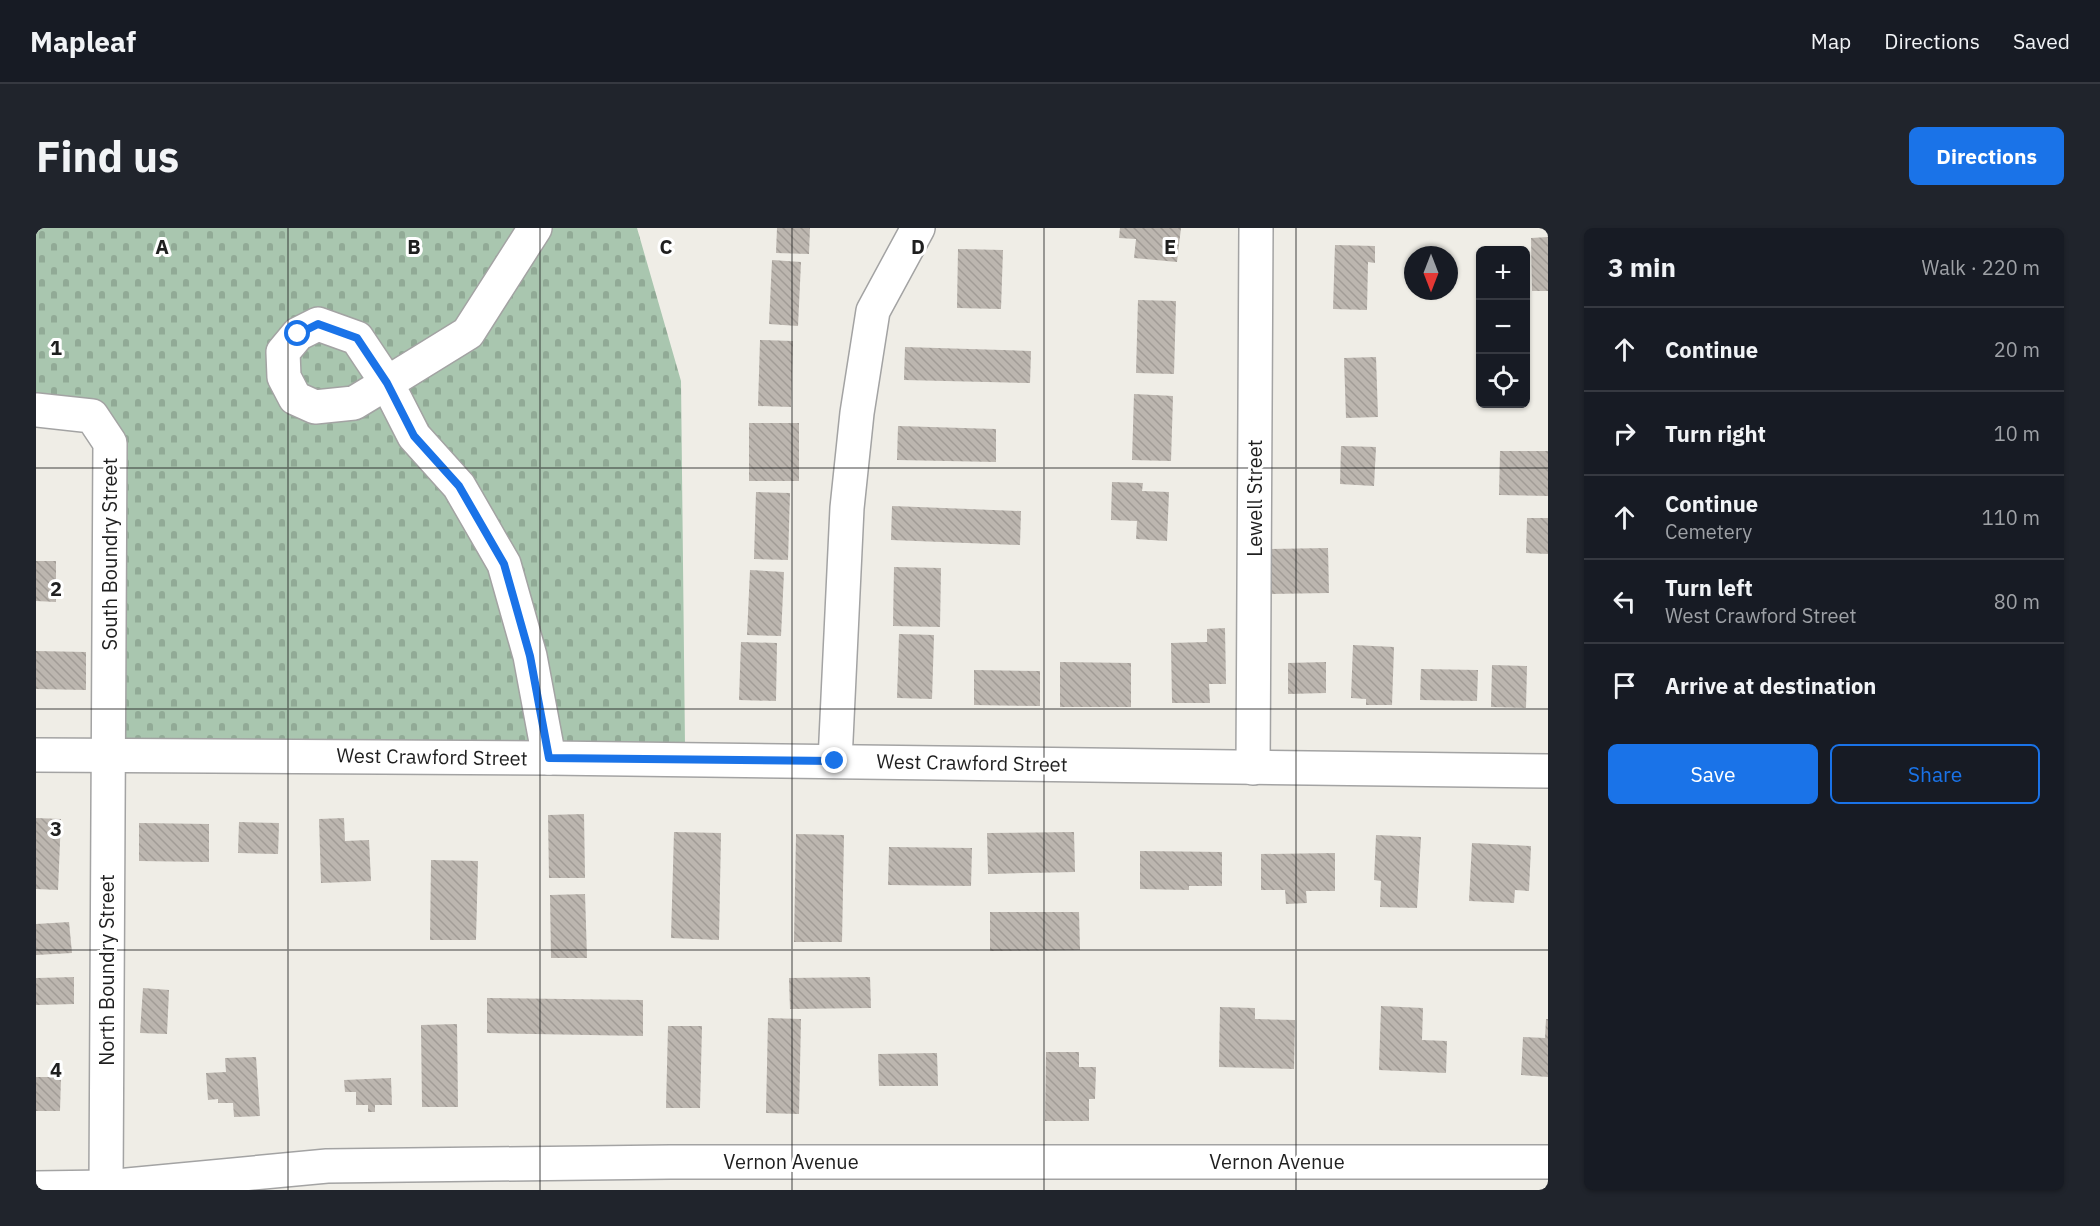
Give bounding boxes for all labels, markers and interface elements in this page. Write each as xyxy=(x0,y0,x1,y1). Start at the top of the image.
text: Mapleaf xyxy=(30,23,136,60)
text: Map xyxy=(1811,27,1851,55)
text: Directions xyxy=(1884,27,1980,55)
text: Saved xyxy=(2013,27,2070,55)
button: Directions xyxy=(1909,127,2064,185)
text: Find us xyxy=(36,129,179,184)
text: A xyxy=(155,233,169,260)
text: B xyxy=(407,233,421,260)
text: C xyxy=(659,233,673,260)
text: D xyxy=(911,233,925,260)
text: E xyxy=(1164,233,1176,260)
north arrow xyxy=(1404,246,1458,300)
map controls xyxy=(1476,246,1530,408)
button: + xyxy=(1476,246,1530,300)
text: 3 min xyxy=(1608,250,1676,284)
text: Walk · 220 m xyxy=(1922,254,2040,281)
button: − xyxy=(1476,300,1530,354)
route start xyxy=(284,320,310,346)
icon: ahead xyxy=(1608,333,1641,366)
text: 1 xyxy=(50,334,62,361)
text: Continue xyxy=(1665,335,1758,364)
text: 20 m xyxy=(1994,336,2040,363)
button: locate xyxy=(1476,354,1530,408)
icon: right xyxy=(1608,417,1641,450)
text: Turn right xyxy=(1665,419,1766,448)
text: 10 m xyxy=(1994,420,2040,447)
street label: Lewell Street xyxy=(1241,439,1268,557)
street label: South Boundry Street xyxy=(96,458,123,650)
text: Continue xyxy=(1665,489,1758,518)
icon: ahead xyxy=(1608,501,1641,534)
text: 110 m xyxy=(1982,504,2040,531)
text: Cemetery xyxy=(1665,518,1752,545)
text: Turn left xyxy=(1665,573,1753,602)
text: 2 xyxy=(50,575,62,602)
icon: left xyxy=(1608,585,1641,618)
text: 80 m xyxy=(1994,588,2040,615)
text: West Crawford Street xyxy=(1665,602,1857,629)
icon: arrive xyxy=(1608,669,1641,702)
text: Arrive at destination xyxy=(1665,671,1876,700)
street label: West Crawford Street xyxy=(336,741,528,772)
button: Save xyxy=(1608,744,1818,804)
button: Share xyxy=(1830,744,2040,804)
route end xyxy=(821,747,847,773)
street label: West Crawford Street xyxy=(876,747,1068,778)
text: 3 xyxy=(50,815,62,842)
street label: North Boundry Street xyxy=(93,874,120,1066)
text: 4 xyxy=(50,1056,62,1083)
street label: Vernon Avenue xyxy=(723,1148,859,1175)
street label: Vernon Avenue xyxy=(1209,1148,1345,1175)

